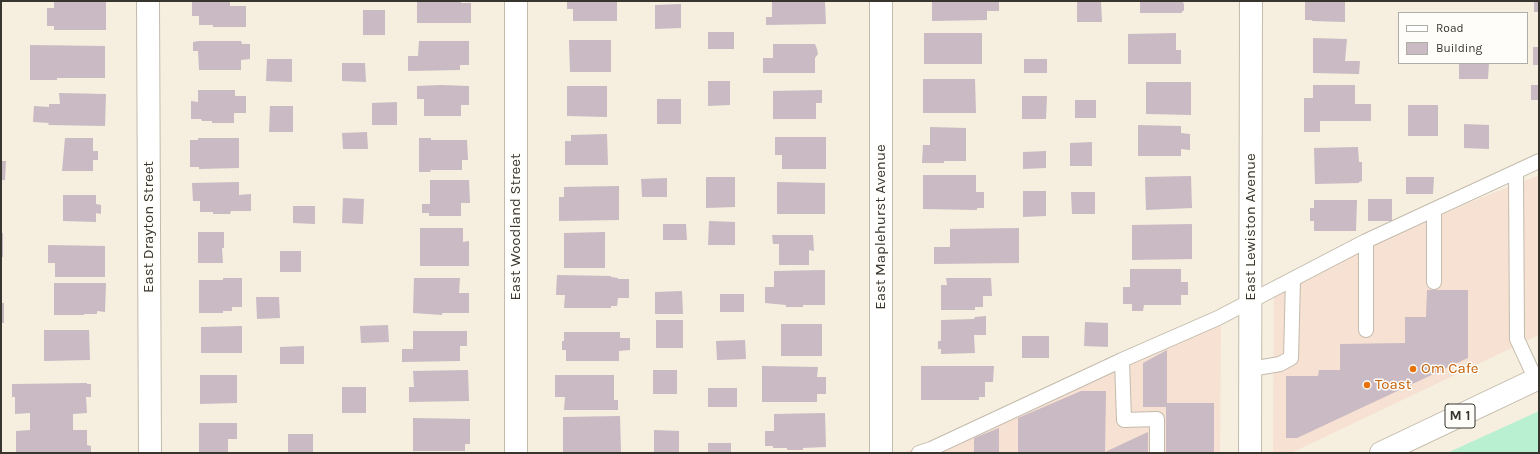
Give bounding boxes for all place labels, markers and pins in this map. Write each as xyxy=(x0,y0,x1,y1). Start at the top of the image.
place label: Om Cafe xyxy=(1421,360,1479,378)
marker: Om Cafe xyxy=(1408,364,1418,374)
place label: Toast xyxy=(1375,376,1411,394)
marker: Toast xyxy=(1362,380,1372,390)

